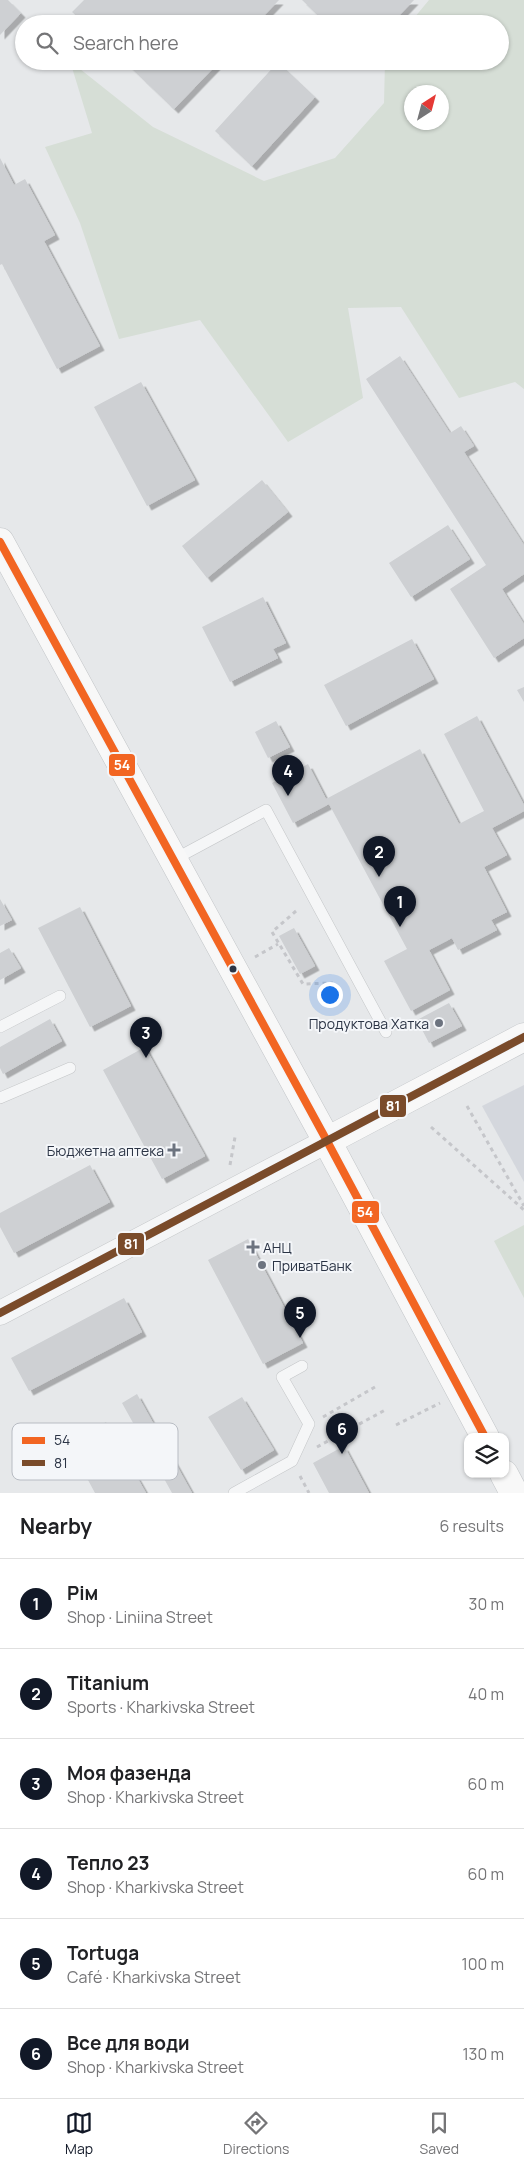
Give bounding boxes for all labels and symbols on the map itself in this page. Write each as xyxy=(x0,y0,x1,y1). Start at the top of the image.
north arrow xyxy=(404,85,449,130)
line badge: 54 xyxy=(108,753,136,777)
text: 54 xyxy=(114,755,130,774)
pin: 4 xyxy=(272,755,304,796)
pin: 2 xyxy=(363,836,395,877)
pin: 1 xyxy=(384,886,416,927)
unlabelled marker xyxy=(228,964,238,974)
your location xyxy=(317,982,343,1008)
place label: Продуктова Хатка xyxy=(309,1014,429,1033)
pin: 3 xyxy=(130,1017,162,1058)
marker: Продуктова Хатка xyxy=(433,1017,445,1029)
line badge: 81 xyxy=(379,1094,407,1118)
text: 81 xyxy=(386,1096,400,1115)
place label: Бюджетна аптека xyxy=(47,1141,164,1160)
marker: Бюджетна аптека xyxy=(168,1144,180,1156)
line badge: 54 xyxy=(351,1200,380,1224)
text: 54 xyxy=(357,1202,373,1221)
line badge: 81 xyxy=(117,1232,145,1256)
text: 81 xyxy=(124,1234,138,1253)
place label: АНЦ xyxy=(263,1238,291,1257)
marker: АНЦ xyxy=(247,1241,259,1253)
place label: ПриватБанк xyxy=(272,1256,353,1275)
marker: ПриватБанк xyxy=(256,1259,268,1271)
pin: 5 xyxy=(284,1297,316,1338)
pin: 6 xyxy=(326,1413,358,1454)
legend xyxy=(12,1423,178,1480)
text: 54 xyxy=(54,1430,70,1449)
text: 81 xyxy=(54,1453,68,1472)

